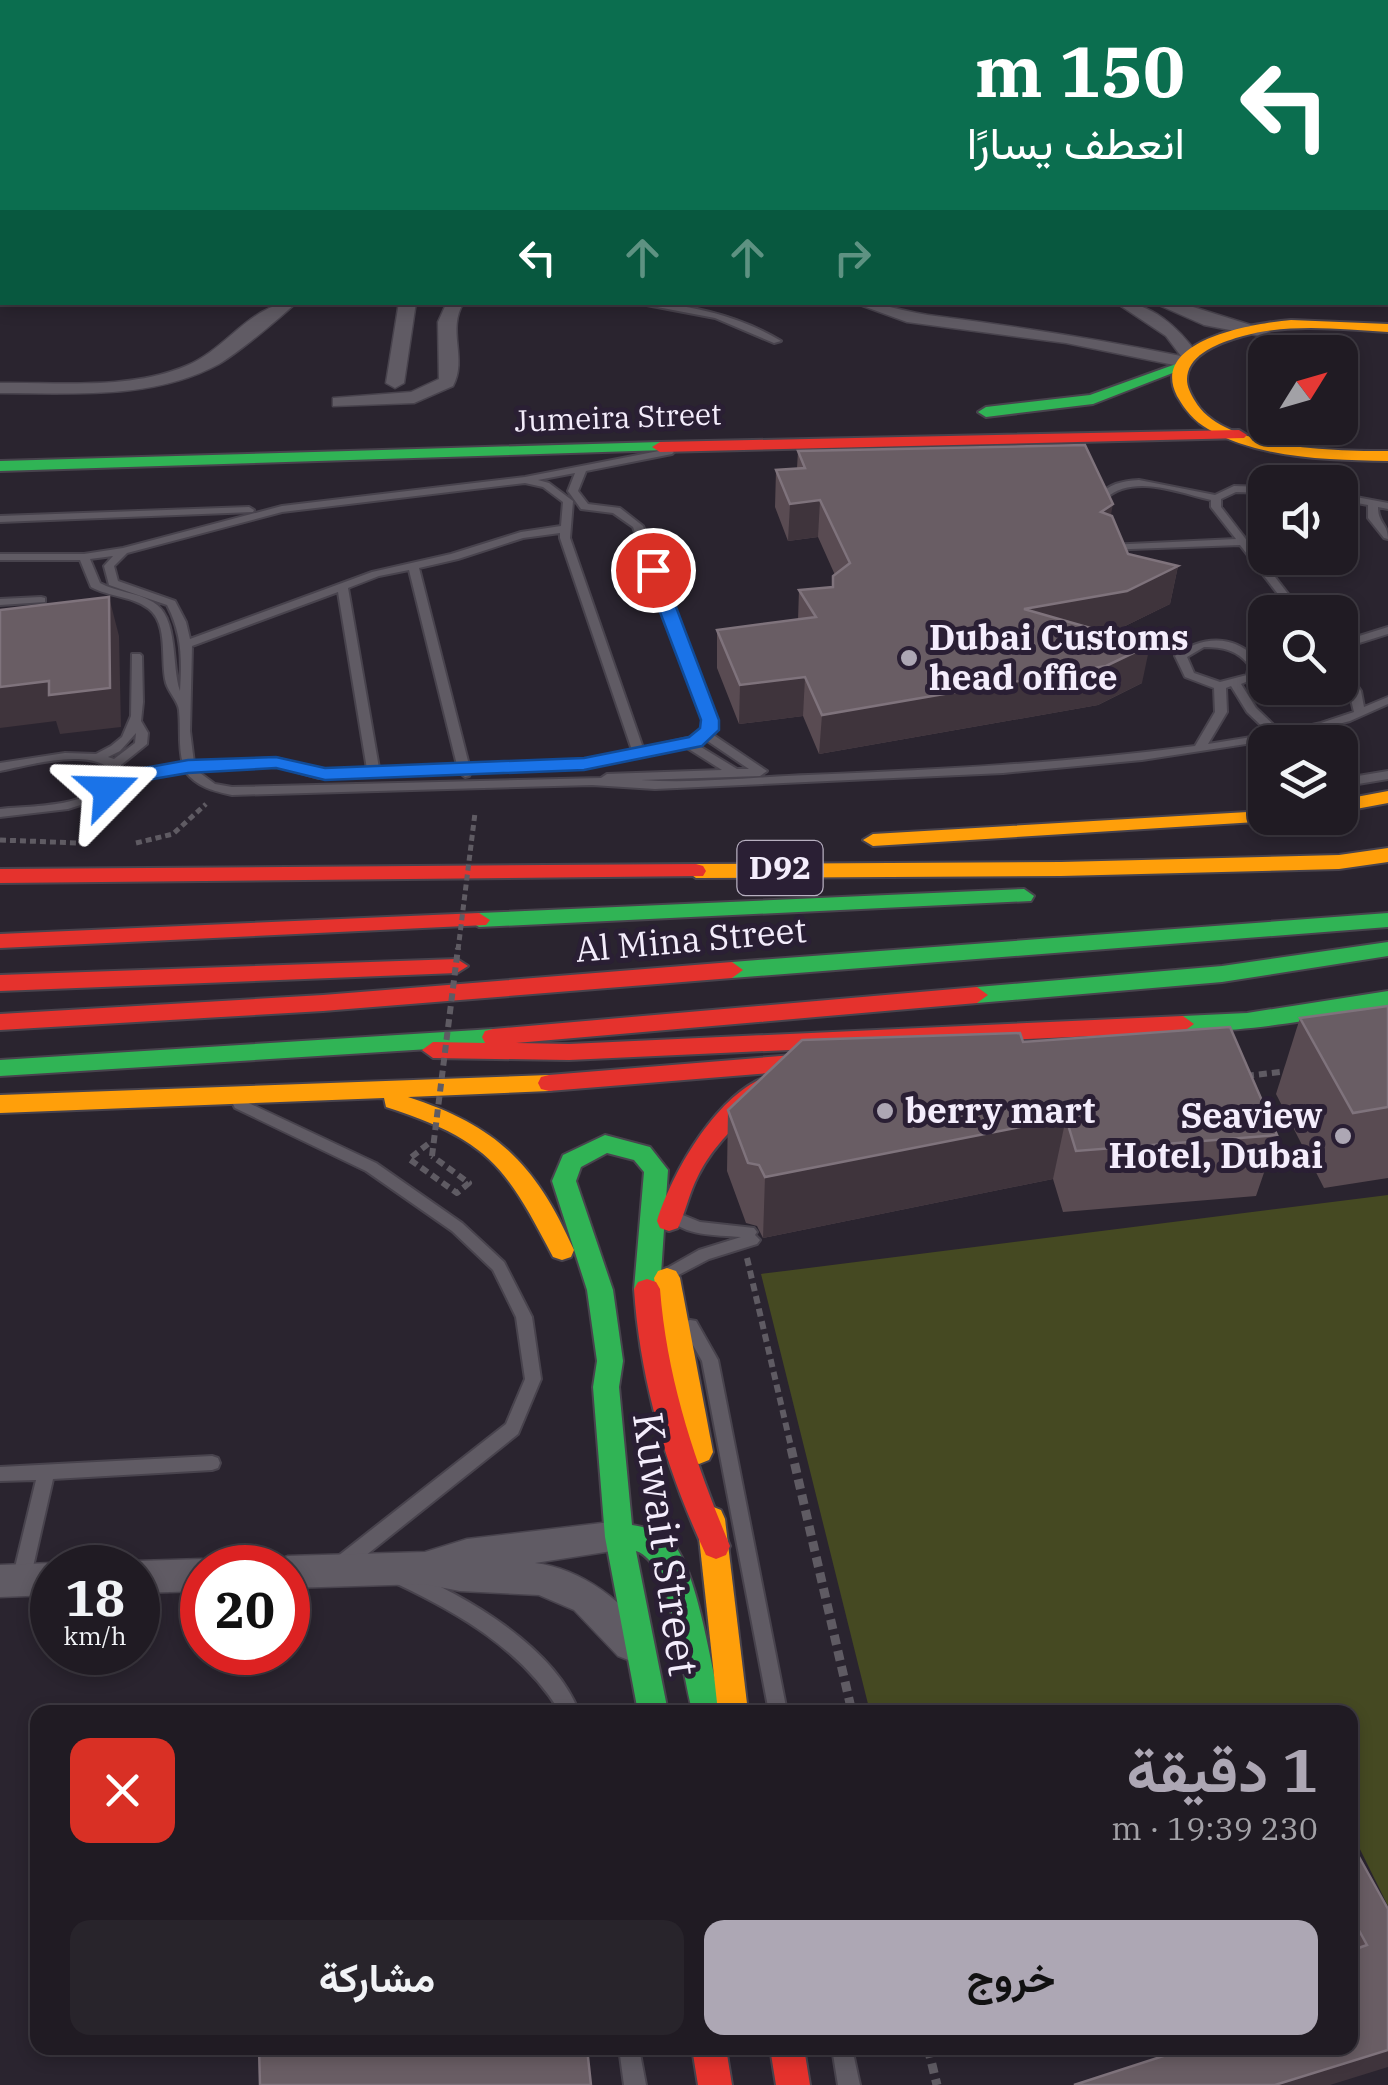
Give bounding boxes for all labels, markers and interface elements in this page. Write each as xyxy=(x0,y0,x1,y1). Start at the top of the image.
text: 150 m xyxy=(975,25,1185,116)
icon: left xyxy=(1220,40,1350,170)
text: انعطف يسارًا xyxy=(967,113,1185,171)
icon: left xyxy=(510,230,565,285)
icon: ahead xyxy=(615,230,670,285)
icon: ahead xyxy=(720,230,775,285)
icon: right xyxy=(825,230,880,285)
north arrow xyxy=(1248,335,1358,445)
map controls xyxy=(1248,335,1358,835)
street label: Jumeira Street xyxy=(514,393,722,440)
button: sound xyxy=(1248,465,1358,575)
pin xyxy=(611,528,696,613)
icon: arrive xyxy=(626,543,681,598)
button: search xyxy=(1248,595,1358,705)
place label: Dubai Customs head office xyxy=(929,614,1189,700)
marker: Dubai Customs head office xyxy=(898,647,920,669)
button: layers xyxy=(1248,725,1358,835)
position arrow xyxy=(56,738,160,842)
road number: D92 xyxy=(738,841,822,895)
street label: Al Mina Street xyxy=(573,906,808,972)
place label: berry mart xyxy=(905,1087,1095,1133)
place label: Seaview Hotel, Dubai xyxy=(1109,1092,1323,1178)
marker: berry mart xyxy=(874,1100,896,1122)
marker: Seaview Hotel, Dubai xyxy=(1332,1125,1354,1147)
street label: Kuwait Street xyxy=(621,1409,712,1679)
speed limit sign: 20 xyxy=(180,1545,310,1675)
text: 18 xyxy=(65,1565,125,1630)
text: km/h xyxy=(63,1619,127,1652)
text: 1 دقيقة xyxy=(1127,1730,1318,1809)
button: close xyxy=(70,1738,175,1843)
text: 230 m · 19:39 xyxy=(1111,1807,1318,1849)
button: مشاركة xyxy=(70,1920,684,2035)
button: خروج xyxy=(704,1920,1318,2035)

